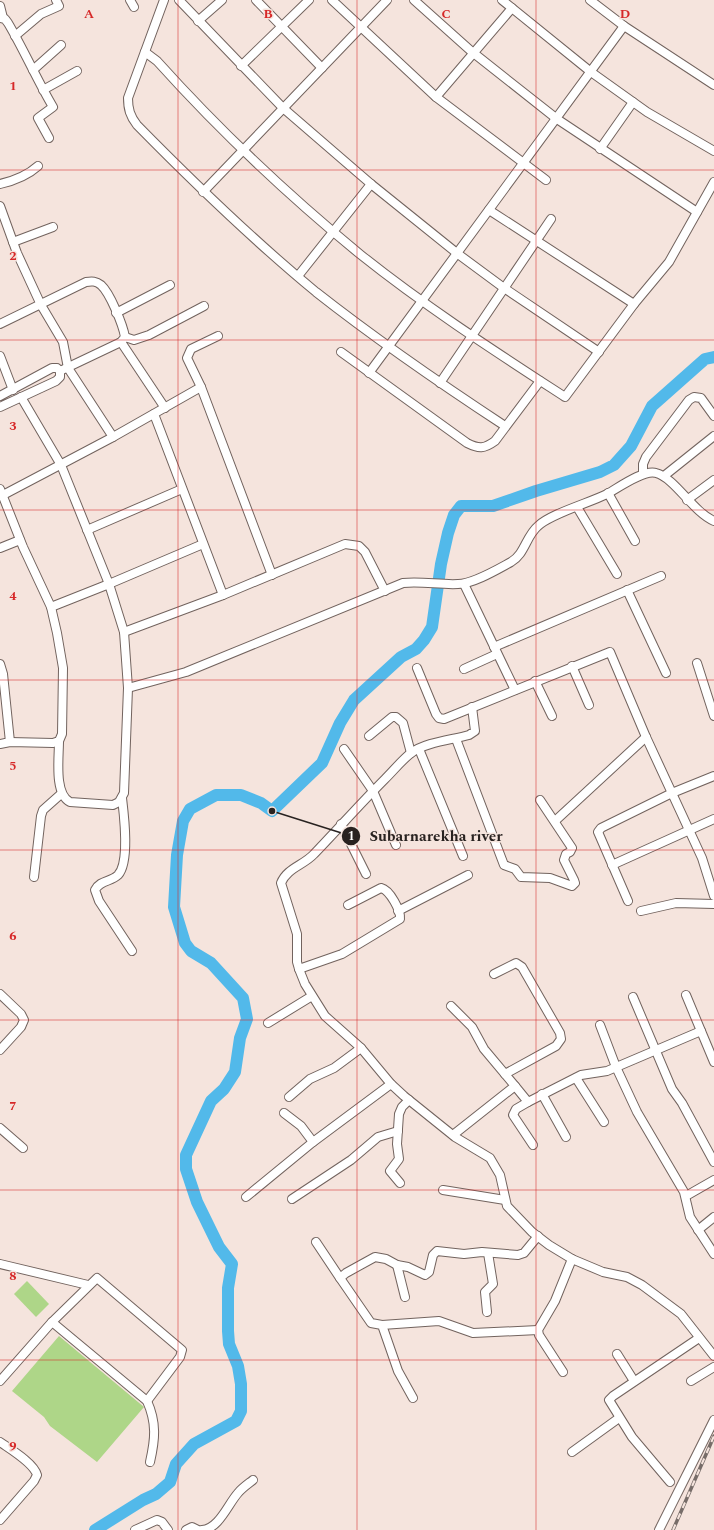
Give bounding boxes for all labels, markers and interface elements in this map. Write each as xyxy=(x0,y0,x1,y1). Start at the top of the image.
text: A xyxy=(84,4,94,24)
text: B xyxy=(263,4,273,24)
text: C xyxy=(441,4,451,24)
text: D xyxy=(620,4,630,24)
text: 1 xyxy=(9,76,17,96)
text: 2 xyxy=(9,246,17,266)
text: 3 xyxy=(9,416,17,436)
text: 4 xyxy=(9,586,17,606)
text: 5 xyxy=(9,756,17,776)
callout: Subarnarekha river xyxy=(341,822,510,849)
text: Subarnarekha river xyxy=(369,825,503,848)
text: 1 xyxy=(348,827,354,846)
text: 6 xyxy=(9,926,17,946)
text: 7 xyxy=(9,1096,17,1116)
text: 8 xyxy=(9,1266,17,1286)
text: 9 xyxy=(9,1436,17,1456)

